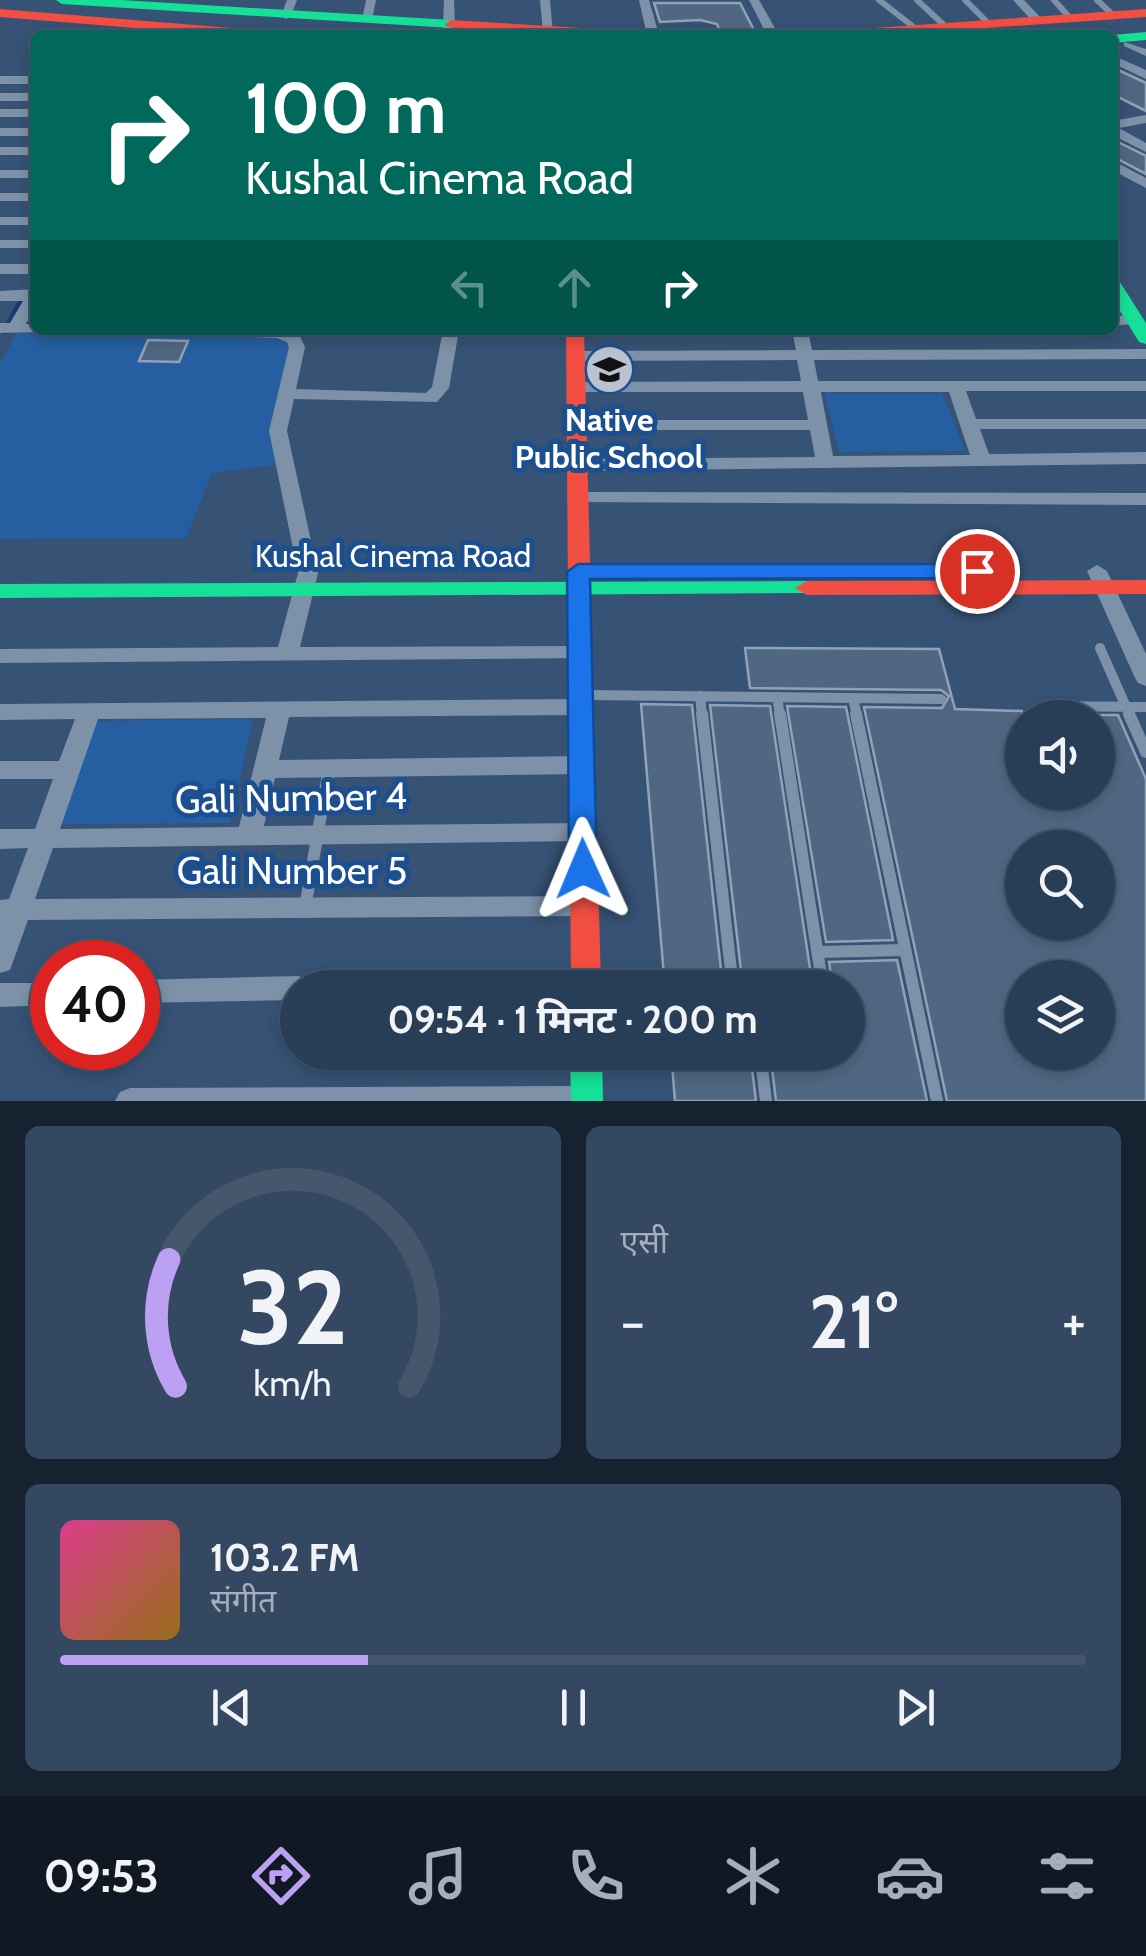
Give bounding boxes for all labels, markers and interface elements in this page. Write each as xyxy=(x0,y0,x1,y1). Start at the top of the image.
text: 100 m xyxy=(245,65,446,151)
icon: right xyxy=(80,70,210,200)
text: Kushal Cinema Road xyxy=(245,151,634,205)
icon: left xyxy=(442,260,497,315)
icon: ahead xyxy=(547,260,602,315)
icon: right xyxy=(652,260,707,315)
school or university icon: Native Public School xyxy=(583,344,635,396)
place label: Native Public School xyxy=(515,400,703,476)
pin xyxy=(935,529,1020,614)
street label: Kushal Cinema Road xyxy=(255,536,531,575)
icon: arrive xyxy=(950,544,1005,599)
map controls xyxy=(1005,700,1115,1070)
button: sound xyxy=(1005,700,1115,810)
street label: Gali Number 4 xyxy=(175,772,407,823)
position arrow xyxy=(531,817,635,921)
button: search xyxy=(1005,830,1115,940)
street label: Gali Number 5 xyxy=(177,847,407,894)
speed limit sign: 40 xyxy=(30,940,160,1070)
button: layers xyxy=(1005,960,1115,1070)
text: 09:54 · 1 मिनट · 200 m xyxy=(387,996,758,1043)
text: एसी xyxy=(621,1222,668,1261)
text: 32 xyxy=(237,1244,348,1370)
text: 21° xyxy=(809,1276,898,1367)
text: − xyxy=(621,1288,645,1355)
text: + xyxy=(1062,1288,1086,1355)
text: km/h xyxy=(254,1362,332,1405)
text: 103.2 FM xyxy=(210,1534,359,1581)
text: संगीत xyxy=(210,1581,276,1620)
icon: previous xyxy=(204,1680,259,1735)
icon: pause xyxy=(546,1680,601,1735)
icon: next xyxy=(888,1680,943,1735)
icon: directions xyxy=(246,1841,316,1911)
icon: music xyxy=(403,1841,473,1911)
icon: phone xyxy=(561,1841,631,1911)
icon: climate xyxy=(718,1841,788,1911)
icon: car xyxy=(875,1841,945,1911)
icon: filters xyxy=(1032,1841,1102,1911)
text: 09:53 xyxy=(44,1849,159,1903)

